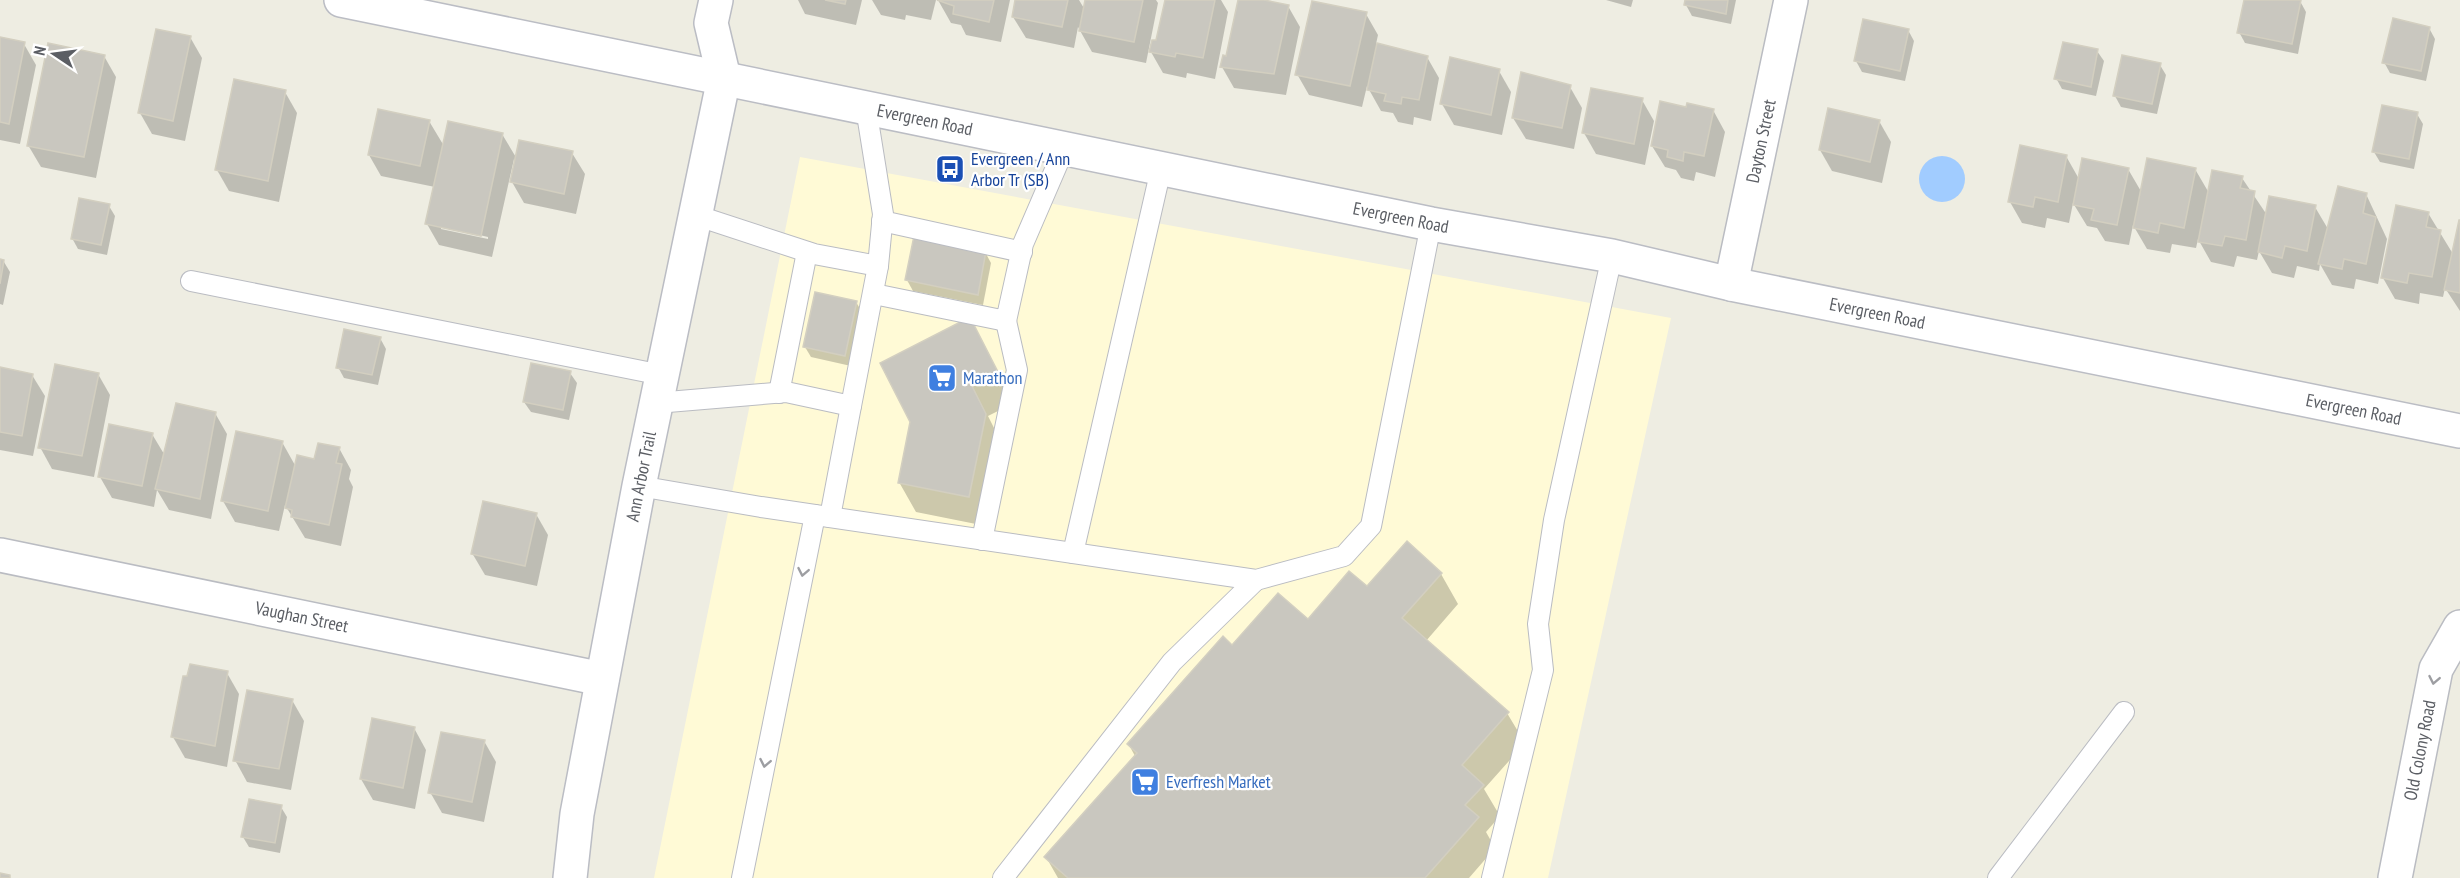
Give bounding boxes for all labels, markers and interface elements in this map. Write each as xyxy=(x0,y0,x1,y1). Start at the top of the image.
north arrow xyxy=(24,24,84,84)
text: N xyxy=(29,44,50,57)
street label: Dayton Street xyxy=(1741,97,1781,185)
street label: Evergreen Road xyxy=(875,98,975,141)
place label: Evergreen / Ann Arbor Tr (SB) xyxy=(971,147,1070,191)
bus stop icon: Evergreen / Ann Arbor Tr (SB) xyxy=(934,153,966,185)
street label: Evergreen Road xyxy=(1351,196,1451,238)
street label: Evergreen Road xyxy=(1827,292,1927,334)
supermarket icon: Marathon xyxy=(926,362,958,394)
place label: Marathon xyxy=(963,366,1022,389)
street label: Evergreen Road xyxy=(2304,388,2404,430)
street label: Ann Arbor Trail xyxy=(621,428,661,524)
one-way arrow xyxy=(797,567,810,577)
street label: Vaughan Street xyxy=(252,596,350,637)
one-way arrow xyxy=(2428,674,2441,684)
street label: Old Colony Road xyxy=(2398,698,2441,803)
one-way arrow xyxy=(759,758,772,768)
supermarket icon: Everfresh Market xyxy=(1129,766,1161,798)
place label: Everfresh Market xyxy=(1166,770,1271,793)

